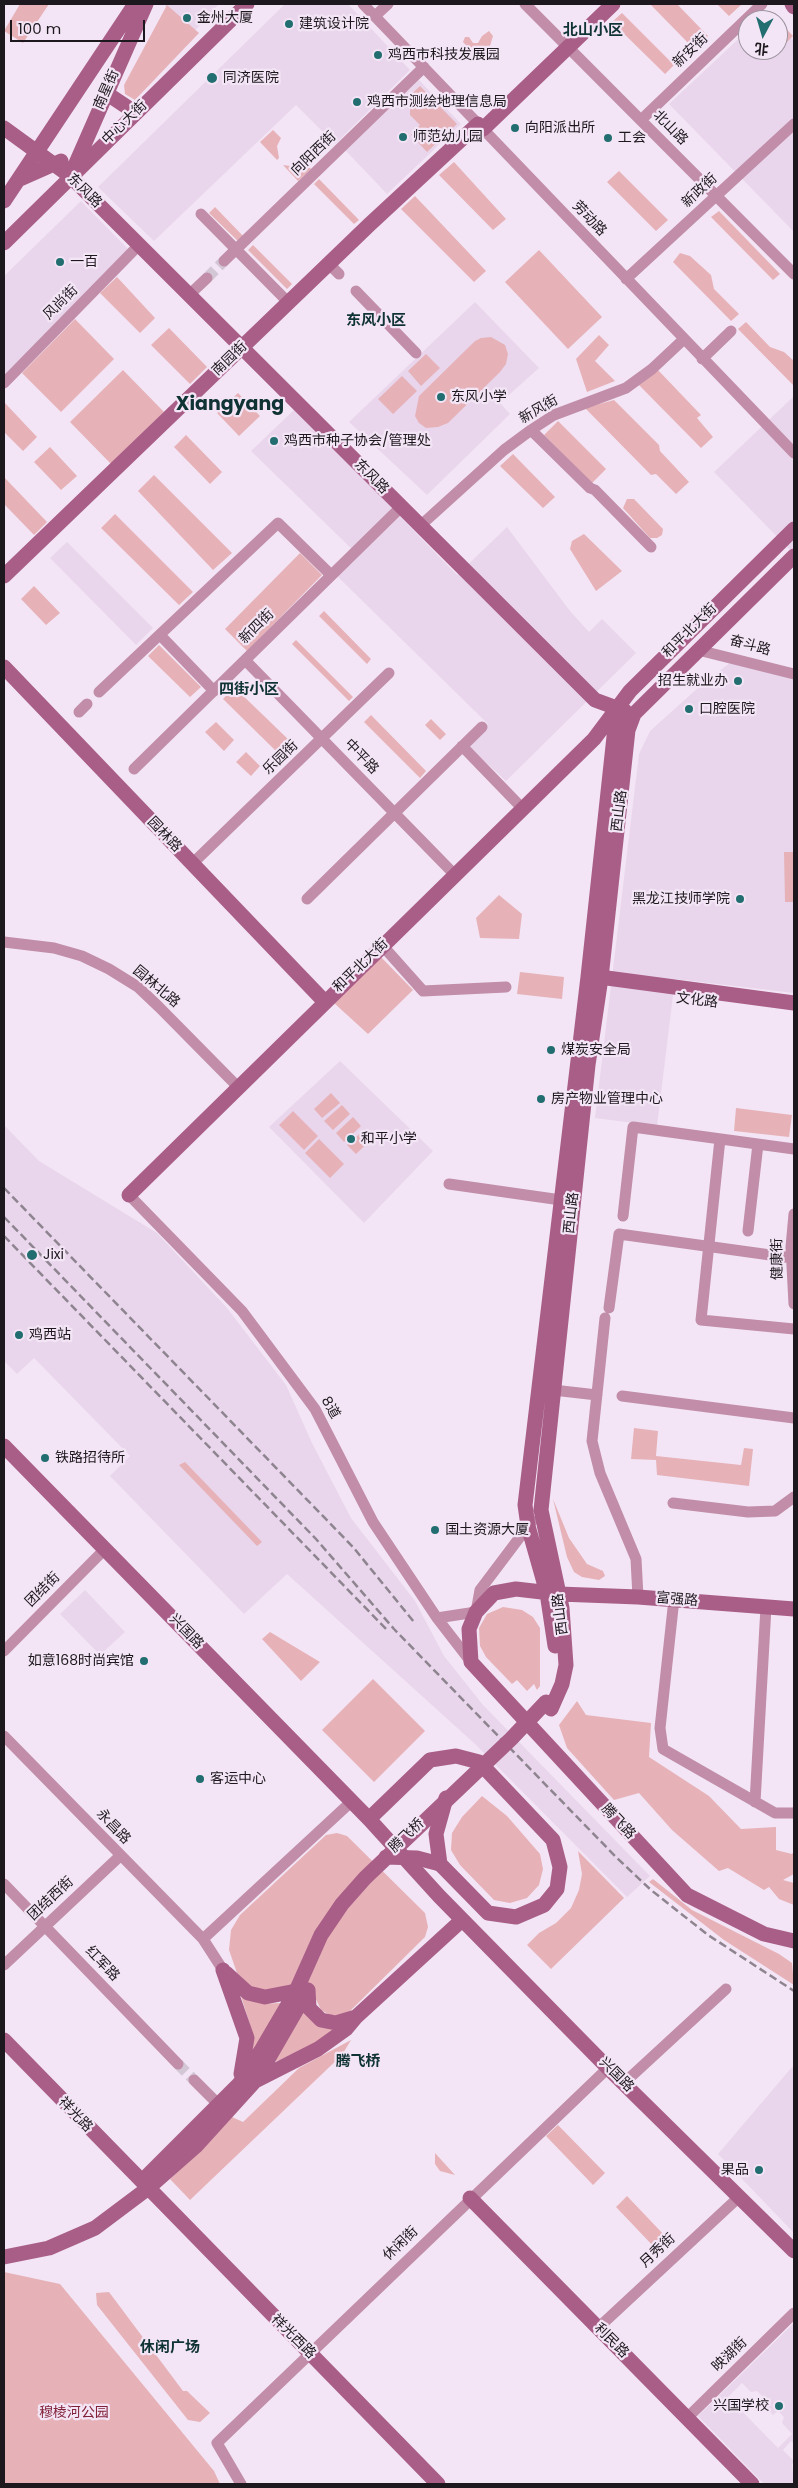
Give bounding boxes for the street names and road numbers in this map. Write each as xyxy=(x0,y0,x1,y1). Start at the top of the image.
street label: 新安街 xyxy=(670,30,712,72)
street label: 南星街 xyxy=(91,67,123,113)
street label: 中心大街 xyxy=(99,98,151,148)
street label: 北山路 xyxy=(649,107,691,149)
street label: 向阳西街 xyxy=(288,129,340,179)
street label: 东风路 xyxy=(63,170,105,212)
street label: 新政街 xyxy=(679,171,721,211)
street label: 劳动路 xyxy=(568,198,610,240)
street label: 风尚街 xyxy=(40,282,82,324)
street label: 南园街 xyxy=(209,338,251,380)
street label: 新风街 xyxy=(517,392,561,428)
street label: 东风路 xyxy=(350,456,392,498)
street label: 和平北大街 xyxy=(659,600,721,662)
street label: 新四街 xyxy=(236,606,278,648)
street label: 奋斗路 xyxy=(728,632,772,660)
street label: 中平路 xyxy=(340,736,382,778)
street label: 乐园街 xyxy=(260,737,302,779)
street label: 西山路 xyxy=(609,789,631,833)
street label: 园林路 xyxy=(143,814,185,856)
street label: 和平北大街 xyxy=(330,936,392,996)
street label: 园林北路 xyxy=(129,963,183,1011)
street label: 文化路 xyxy=(675,990,719,1012)
street label: 西山路 xyxy=(561,1191,583,1235)
street label: 健康街 xyxy=(769,1238,787,1280)
street label: 8道 xyxy=(317,1394,343,1422)
street label: 团结街 xyxy=(22,1569,64,1611)
street label: 富强路 xyxy=(655,1590,699,1610)
street label: 西山路 xyxy=(550,1592,572,1636)
street label: 兴国路 xyxy=(165,1611,207,1653)
street label: 腾飞路 xyxy=(598,1801,638,1843)
street label: 永昌路 xyxy=(92,1806,134,1848)
street label: 腾飞桥 xyxy=(386,1815,428,1857)
street label: 团结西街 xyxy=(25,1874,77,1924)
street label: 红军路 xyxy=(81,1943,123,1985)
street label: 兴国路 xyxy=(595,2054,637,2096)
street label: 祥光路 xyxy=(54,2094,96,2136)
street label: 休闲街 xyxy=(380,2223,422,2265)
street label: 月秀街 xyxy=(637,2231,679,2271)
street label: 祥光西路 xyxy=(267,2311,319,2363)
street label: 利民路 xyxy=(590,2320,632,2362)
street label: 映湖街 xyxy=(709,2334,751,2376)

